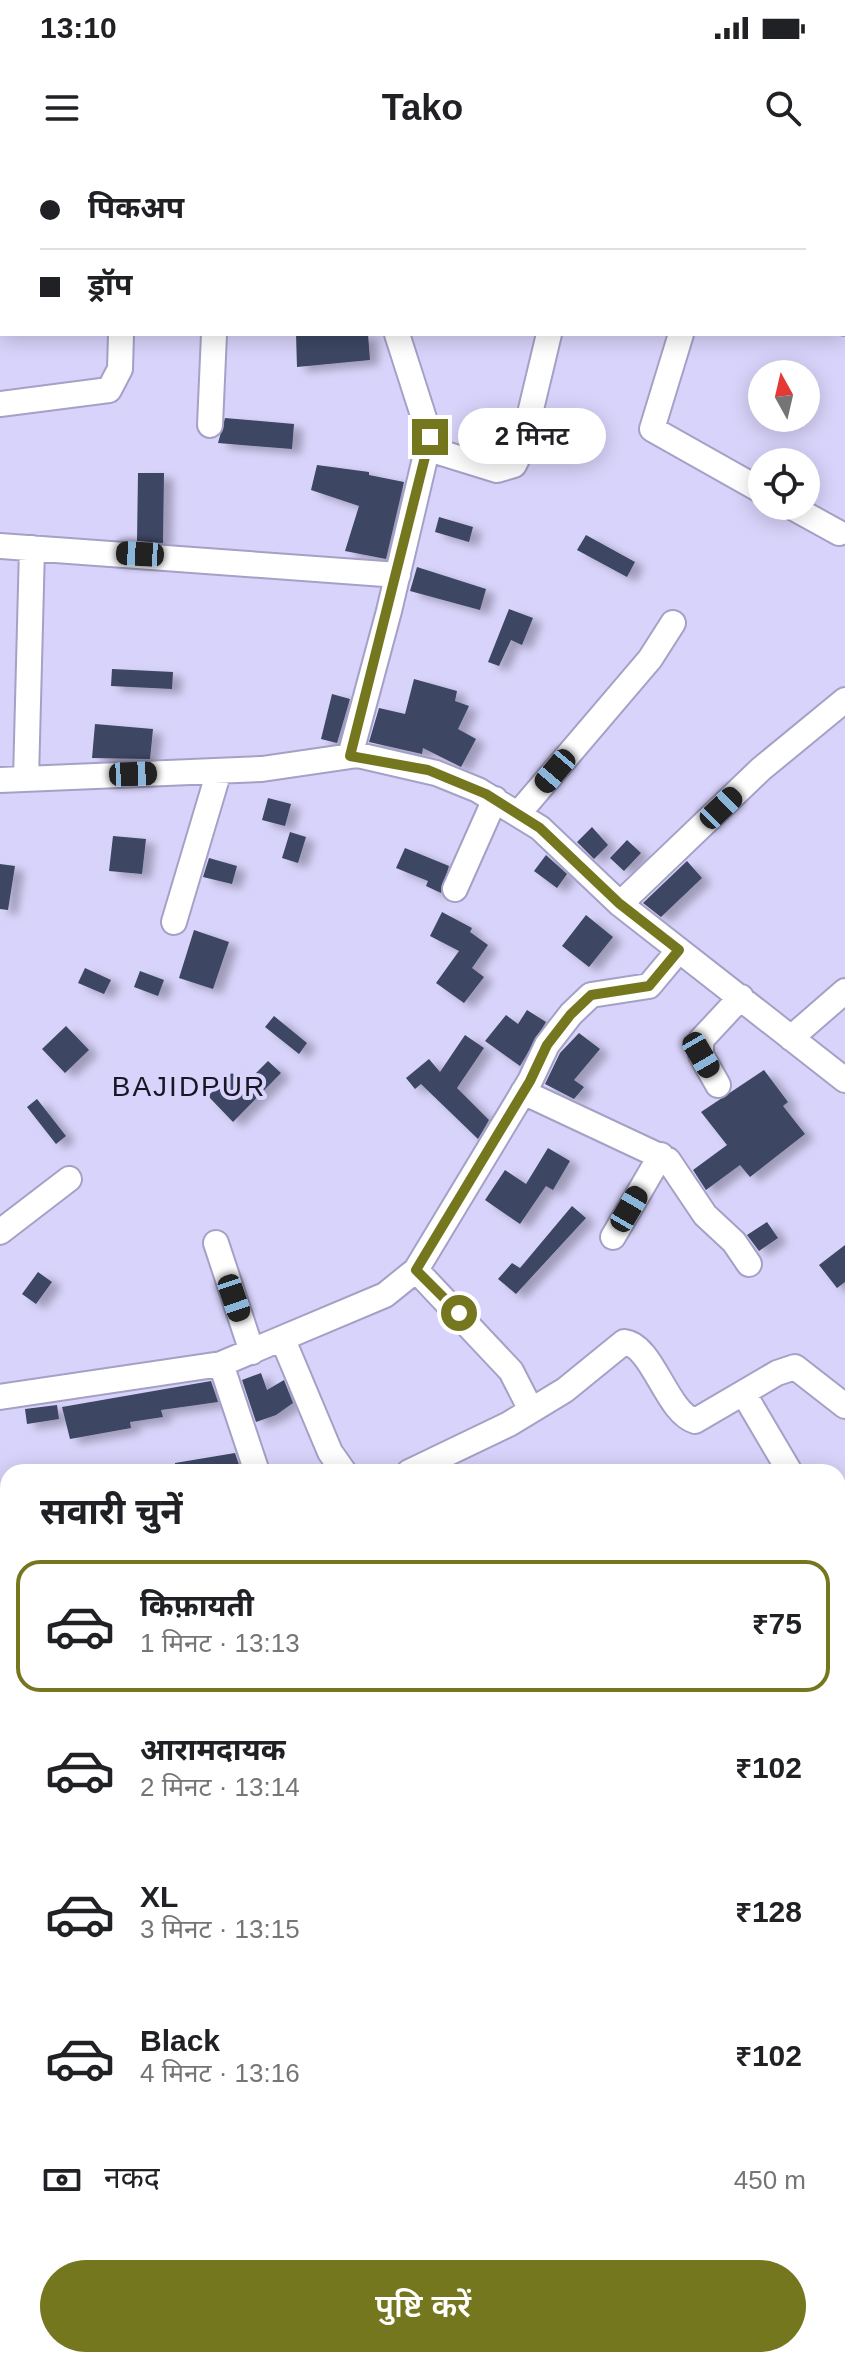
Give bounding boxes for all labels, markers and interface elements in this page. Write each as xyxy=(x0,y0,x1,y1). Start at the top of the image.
text: 13:10 xyxy=(40,11,117,44)
icon: menu xyxy=(40,86,84,130)
icon: search xyxy=(761,86,805,130)
text: Tako xyxy=(382,87,463,128)
text: पिकअप xyxy=(88,191,184,224)
text: ड्रॉप xyxy=(88,268,132,301)
north arrow xyxy=(748,360,820,432)
map controls xyxy=(748,360,820,520)
callout: 2 मिनट xyxy=(458,409,606,465)
route end xyxy=(412,419,448,455)
text: 2 मिनट xyxy=(495,421,569,451)
button: locate xyxy=(748,448,820,520)
car xyxy=(115,541,165,567)
car xyxy=(530,745,580,797)
car xyxy=(109,761,157,787)
car xyxy=(695,783,747,833)
car xyxy=(679,1028,723,1082)
district label: BAJIDPUR xyxy=(112,1071,266,1102)
car xyxy=(607,1182,651,1236)
car xyxy=(215,1271,253,1325)
route start xyxy=(441,1295,477,1331)
text: सवारी चुनें xyxy=(40,1491,182,1532)
text: किफ़ायती xyxy=(140,1589,254,1622)
icon: car xyxy=(44,1590,116,1662)
text: ₹75 xyxy=(752,1607,802,1640)
text: 1 मिनट · 13:13 xyxy=(140,1628,300,1658)
text: आरामदायक xyxy=(140,1733,286,1766)
icon: car xyxy=(44,1734,116,1806)
text: ₹102 xyxy=(735,1751,802,1784)
text: 2 मिनट · 13:14 xyxy=(140,1772,300,1802)
icon: car xyxy=(44,1878,116,1950)
text: XL xyxy=(140,1880,178,1913)
text: ₹128 xyxy=(735,1895,802,1928)
text: 3 मिनट · 13:15 xyxy=(140,1914,300,1944)
icon: car xyxy=(44,2022,116,2094)
text: Black xyxy=(140,2024,220,2057)
text: ₹102 xyxy=(735,2039,802,2072)
text: 4 मिनट · 13:16 xyxy=(140,2058,300,2088)
icon: cash xyxy=(40,2158,84,2202)
text: नकद xyxy=(104,2161,160,2194)
text: 450 m xyxy=(734,2165,806,2195)
button: पुष्टि करें xyxy=(40,2260,806,2352)

